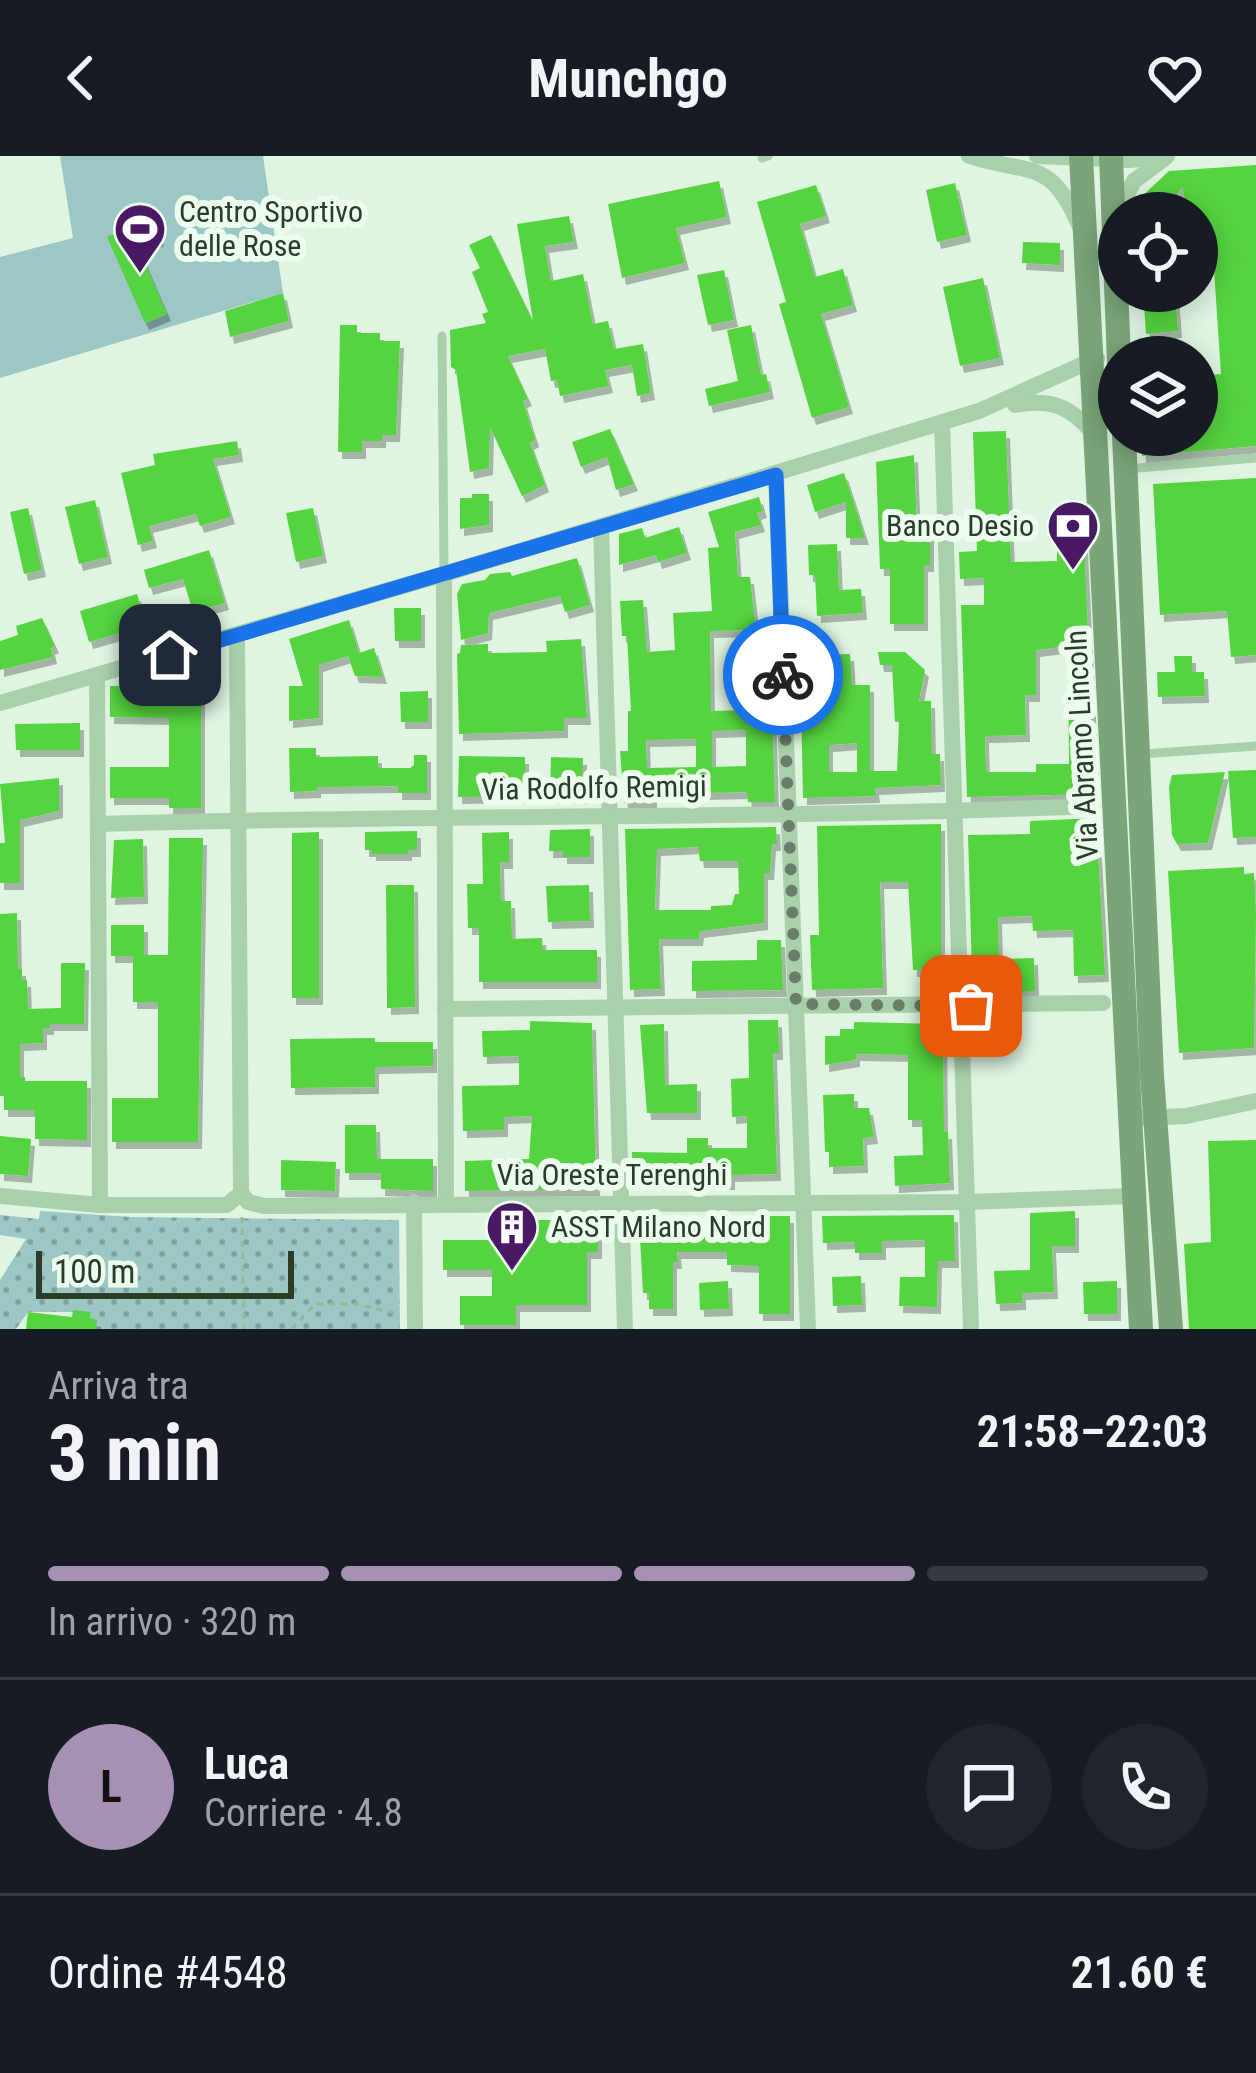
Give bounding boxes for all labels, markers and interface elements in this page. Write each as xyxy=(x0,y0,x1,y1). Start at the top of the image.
icon: back xyxy=(48,45,114,111)
icon: heart xyxy=(1142,45,1208,111)
text: Munchgo xyxy=(528,47,728,110)
map controls xyxy=(1098,192,1218,456)
button: locate xyxy=(1098,192,1218,312)
place label: Centro Sportivo delle Rose xyxy=(179,194,363,263)
sports icon: Centro Sportivo delle Rose xyxy=(112,201,168,275)
button: layers xyxy=(1098,336,1218,456)
bank icon: Banco Desio xyxy=(1045,498,1101,572)
place label: Banco Desio xyxy=(886,508,1034,543)
pin xyxy=(119,604,221,706)
courier xyxy=(723,615,843,735)
icon: home xyxy=(137,622,203,688)
street label: Via Abramo Lincoln xyxy=(1058,629,1105,861)
icon: bike xyxy=(750,642,816,708)
street label: Via Rodolfo Remigi xyxy=(481,768,707,807)
pin xyxy=(920,955,1022,1057)
icon: bag xyxy=(938,973,1004,1039)
street label: Via Oreste Terenghi xyxy=(497,1157,727,1192)
building icon: ASST Milano Nord xyxy=(484,1199,540,1273)
place label: ASST Milano Nord xyxy=(551,1209,766,1244)
scale bar xyxy=(36,1245,294,1298)
text: 100 m xyxy=(54,1252,135,1291)
text: Arriva tra xyxy=(48,1363,189,1409)
text: 21:58–22:03 xyxy=(977,1405,1208,1458)
text: 3 min xyxy=(48,1408,221,1499)
text: In arrivo · 320 m xyxy=(48,1599,296,1645)
button: chat xyxy=(926,1724,1052,1850)
button: phone xyxy=(1082,1724,1208,1850)
text: Luca xyxy=(204,1737,289,1790)
text: L xyxy=(100,1760,122,1813)
text: Corriere · 4.8 xyxy=(204,1790,403,1836)
text: Ordine #4548 xyxy=(48,1946,288,1999)
text: 21.60 € xyxy=(1071,1946,1208,1999)

